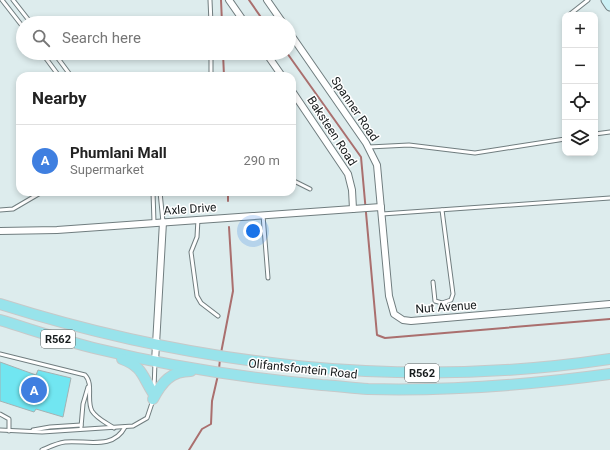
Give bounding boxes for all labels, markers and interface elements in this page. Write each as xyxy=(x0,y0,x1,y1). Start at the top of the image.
map controls xyxy=(562,12,598,156)
button: + xyxy=(562,12,598,48)
search box xyxy=(16,16,296,60)
icon: search xyxy=(30,27,52,49)
text: Search here xyxy=(62,29,141,47)
button: − xyxy=(562,48,598,84)
street label: Spanner Road xyxy=(328,74,382,144)
button: locate xyxy=(562,84,598,120)
text: Nearby xyxy=(32,88,87,108)
street label: Baksteen Road xyxy=(304,94,360,168)
button: layers xyxy=(562,120,598,156)
text: Phumlani Mall xyxy=(70,144,167,162)
text: A xyxy=(41,153,49,168)
text: 290 m xyxy=(243,153,280,168)
text: Supermarket xyxy=(70,162,144,177)
street label: Axle Drive xyxy=(163,200,217,218)
your location xyxy=(243,221,263,241)
street label: Nut Avenue xyxy=(415,298,477,316)
road number: R562 xyxy=(41,330,75,348)
street label: Olifantsfontein Road xyxy=(248,356,358,382)
road number: R562 xyxy=(405,364,439,382)
pin: A xyxy=(21,375,47,405)

